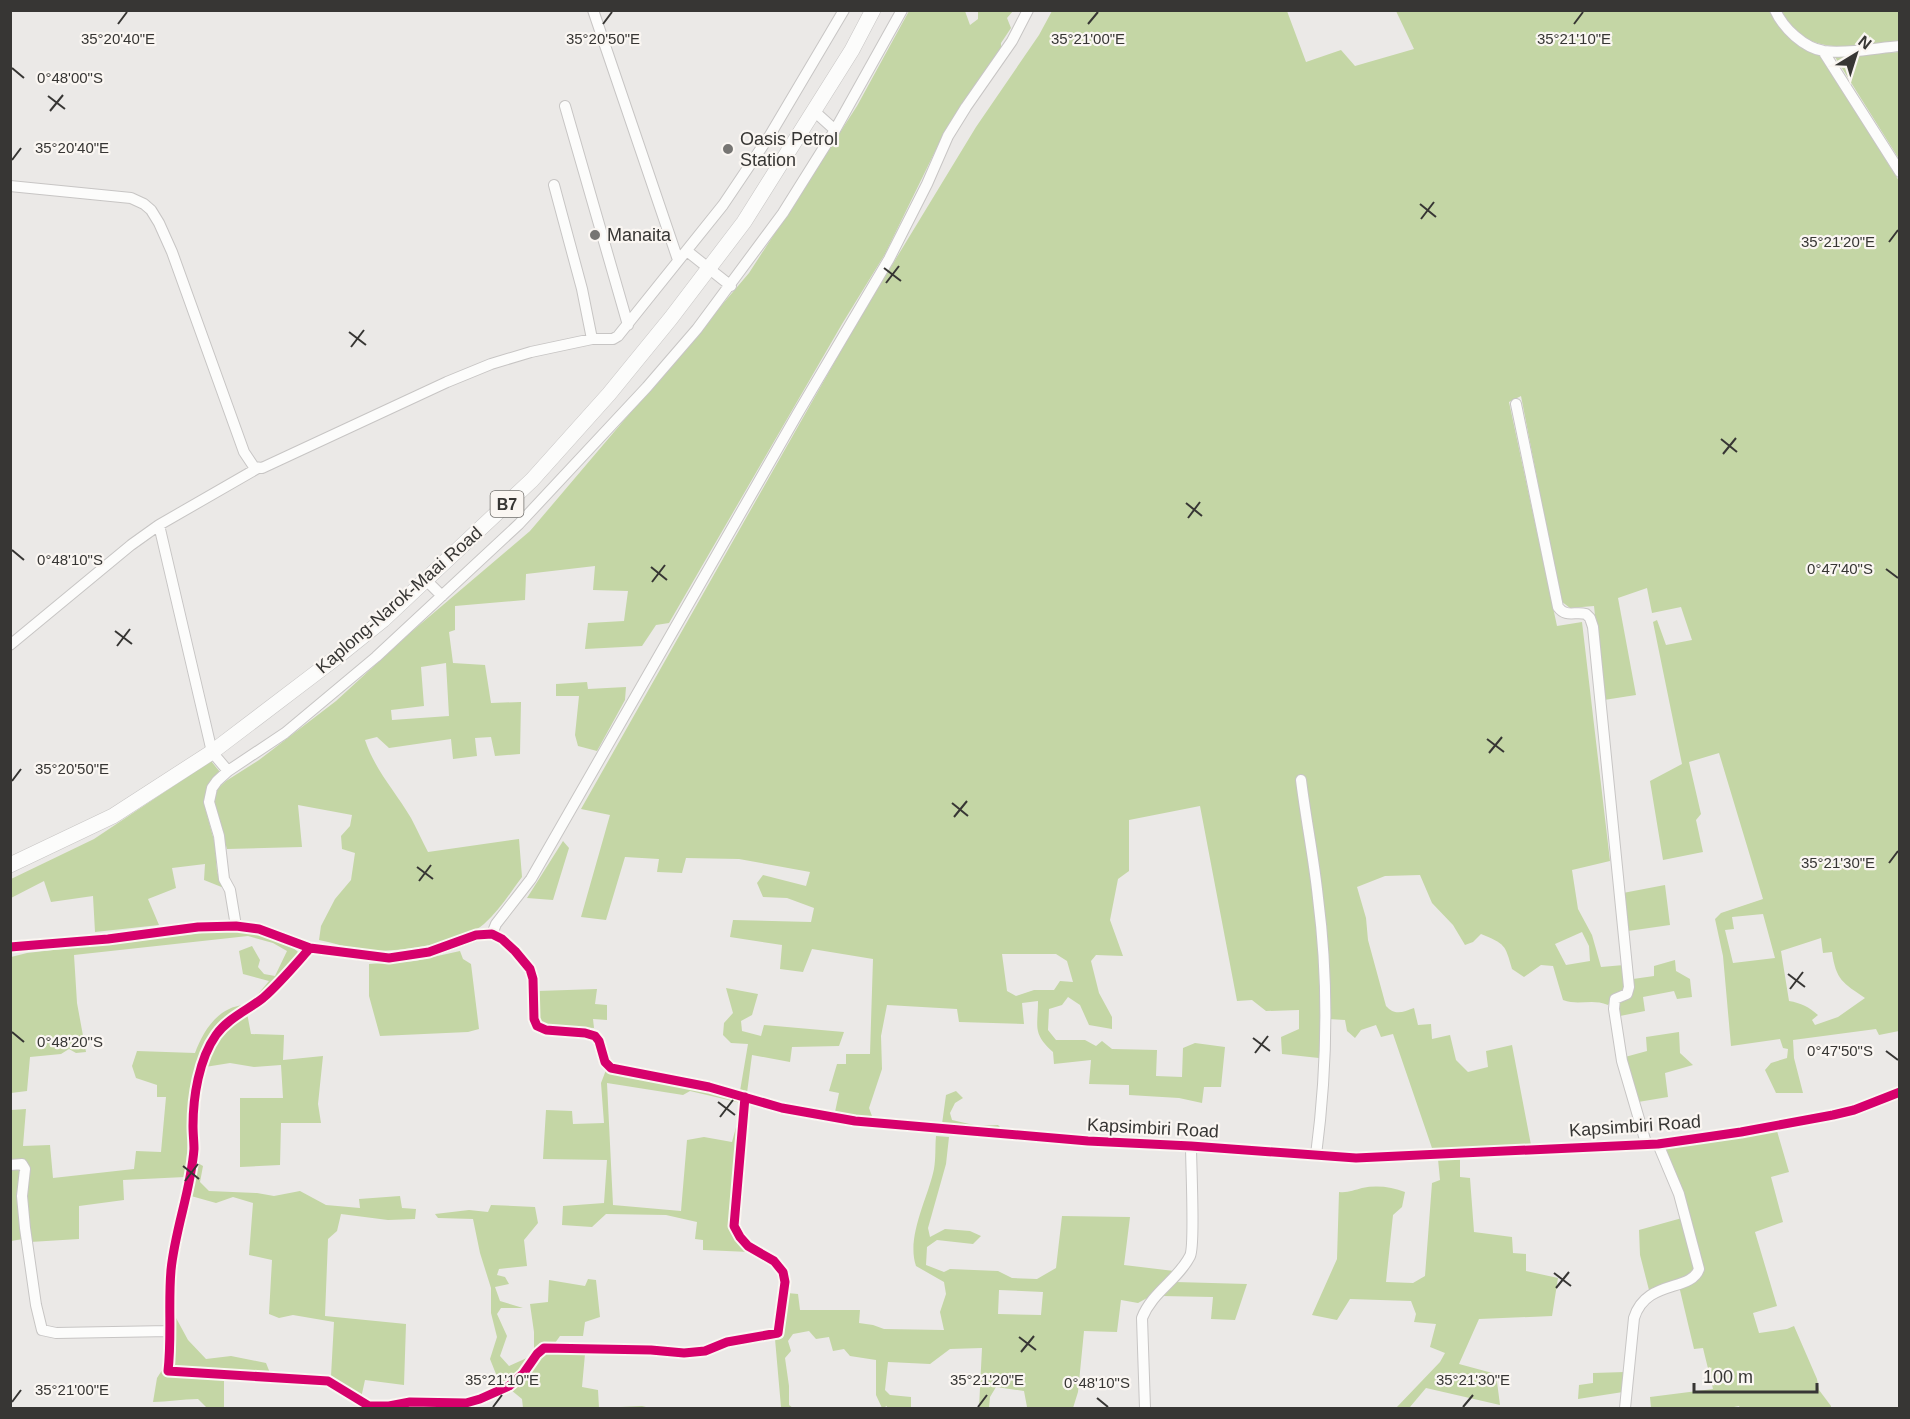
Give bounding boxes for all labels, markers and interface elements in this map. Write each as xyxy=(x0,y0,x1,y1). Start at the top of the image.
north arrow xyxy=(1826,24,1886,84)
text: 35°20'40"E xyxy=(81,30,155,47)
text: 35°20'50"E xyxy=(566,30,640,47)
text: 35°21'00"E xyxy=(1051,30,1125,47)
text: 35°21'10"E xyxy=(1537,30,1611,47)
text: N xyxy=(1855,32,1875,53)
text: 0°48'00"S xyxy=(37,69,103,86)
place label: Oasis Petrol Station xyxy=(740,129,838,170)
text: 35°20'40"E xyxy=(35,139,109,156)
marker: Oasis Petrol Station xyxy=(721,142,735,156)
place label: Manaita xyxy=(607,225,672,245)
marker: Manaita xyxy=(588,228,602,242)
text: 35°21'20"E xyxy=(1801,233,1875,250)
road number: B7 xyxy=(490,491,524,517)
street label: Kaplong-Narok-Maai Road xyxy=(312,523,486,677)
text: 0°48'10"S xyxy=(37,551,103,568)
text: 0°47'40"S xyxy=(1807,560,1873,577)
text: 35°20'50"E xyxy=(35,760,109,777)
text: 35°21'30"E xyxy=(1801,854,1875,871)
text: 0°48'20"S xyxy=(37,1033,103,1050)
text: 0°47'50"S xyxy=(1807,1042,1873,1059)
street label: Kapsimbiri Road xyxy=(1568,1111,1702,1141)
street label: Kapsimbiri Road xyxy=(1087,1115,1219,1141)
scale bar xyxy=(1694,1356,1817,1394)
text: 100 m xyxy=(1703,1367,1753,1387)
text: 35°21'10"E xyxy=(465,1371,539,1388)
text: 35°21'20"E xyxy=(950,1371,1024,1388)
text: 35°21'30"E xyxy=(1436,1371,1510,1388)
text: 0°48'10"S xyxy=(1064,1374,1130,1391)
text: 35°21'00"E xyxy=(35,1381,109,1398)

